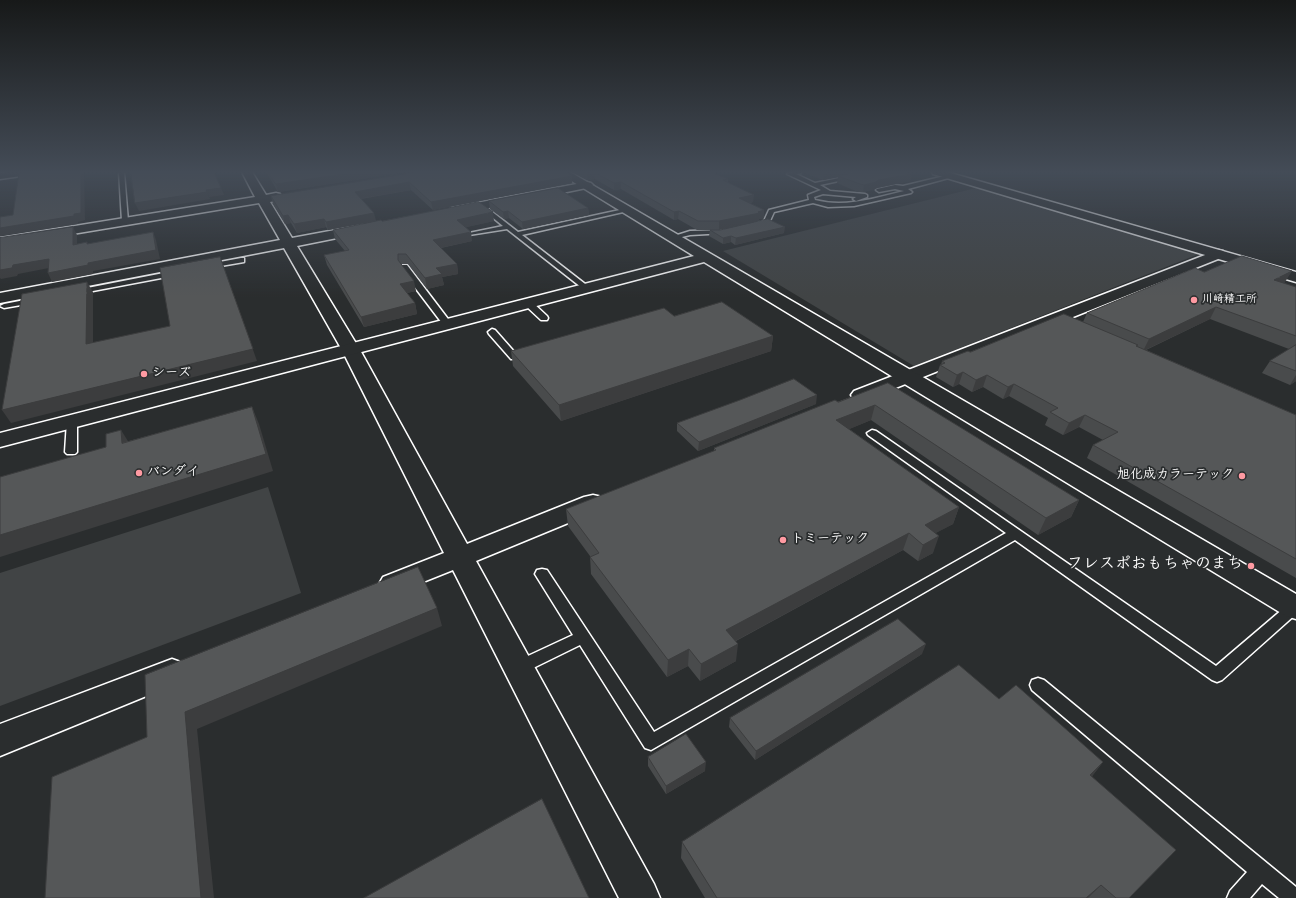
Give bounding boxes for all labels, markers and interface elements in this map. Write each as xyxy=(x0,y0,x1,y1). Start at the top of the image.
place label: 川崎精工所 xyxy=(1202,293,1257,307)
marker: 川崎精工所 xyxy=(1189,295,1199,305)
place label: シーズ xyxy=(152,366,191,382)
marker: シーズ xyxy=(139,369,149,379)
place label: バンダイ xyxy=(147,465,199,481)
marker: バンダイ xyxy=(134,468,144,478)
place label: 旭化成カラーテック xyxy=(1117,468,1234,484)
marker: 旭化成カラーテック xyxy=(1237,471,1247,481)
place label: トミーテック xyxy=(791,532,869,548)
marker: トミーテック xyxy=(778,535,788,545)
place label: フレスポおもちゃのまち xyxy=(1067,556,1243,576)
marker: フレスポおもちゃのまち xyxy=(1246,561,1256,571)

